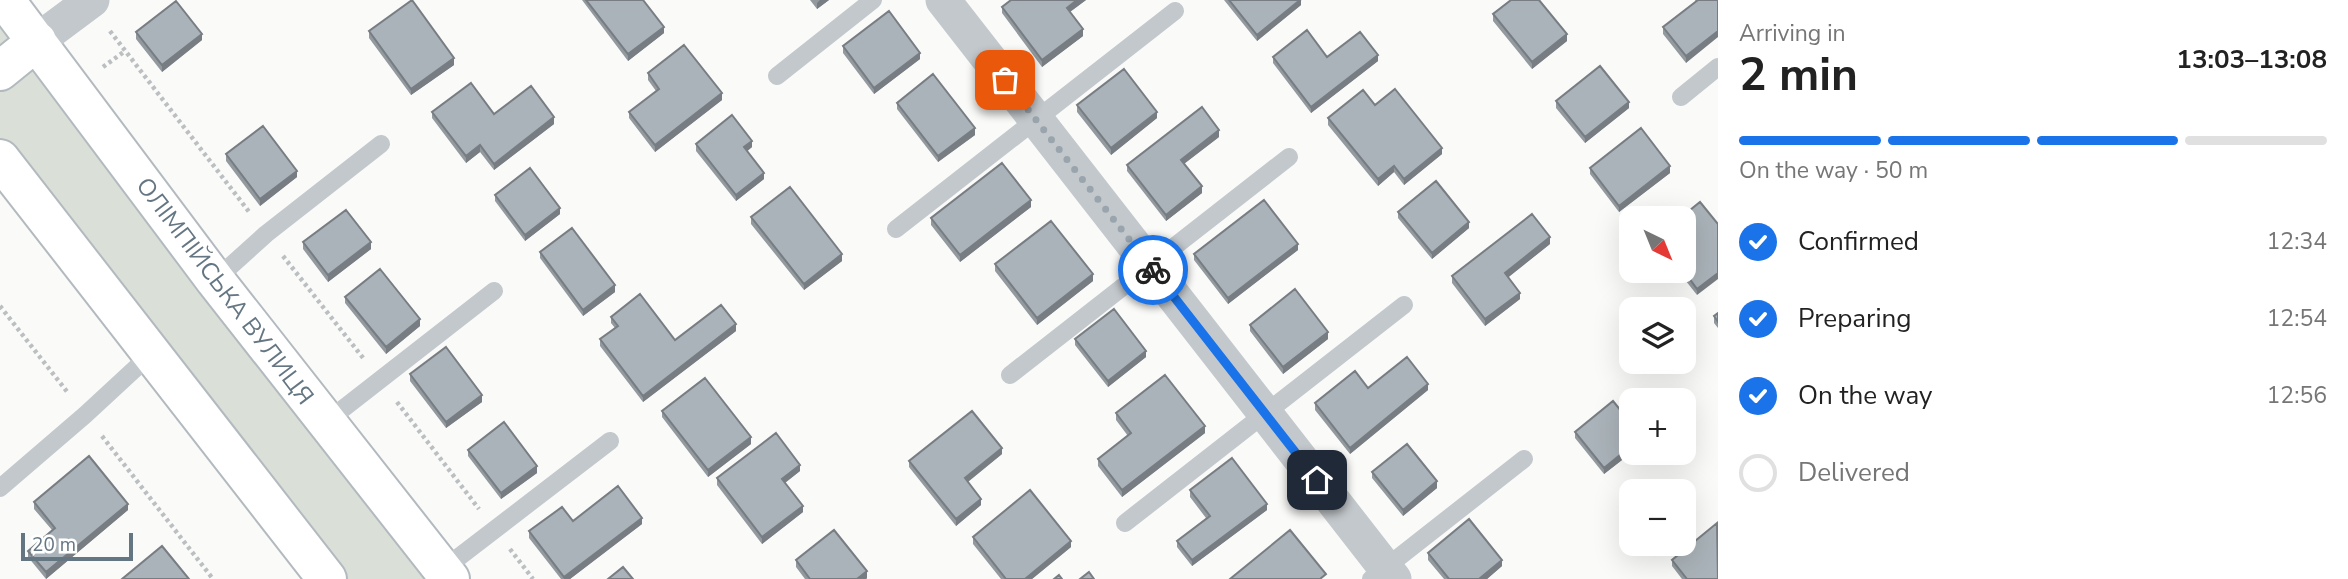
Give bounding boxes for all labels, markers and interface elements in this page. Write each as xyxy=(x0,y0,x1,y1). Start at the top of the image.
text: Arriving in xyxy=(1739,18,1846,49)
text: 13:03–13:08 xyxy=(2176,42,2327,77)
text: 2 min xyxy=(1739,43,1858,106)
pin xyxy=(975,50,1035,110)
icon: bag xyxy=(986,61,1024,99)
text: On the way · 50 m xyxy=(1739,155,1928,186)
street label: ОЛІМПІЙСЬКА ВУЛИЦЯ xyxy=(129,171,321,411)
north arrow xyxy=(1619,206,1696,284)
map controls xyxy=(1619,206,1696,556)
icon: check xyxy=(1739,223,1777,261)
text: Confirmed xyxy=(1798,224,1919,259)
text: 12:34 xyxy=(2267,226,2327,257)
courier xyxy=(1118,235,1188,305)
icon: bike xyxy=(1134,251,1172,289)
button: layers xyxy=(1619,297,1696,374)
icon: check xyxy=(1739,300,1777,338)
text: Preparing xyxy=(1798,301,1911,336)
text: 12:54 xyxy=(2267,303,2327,334)
icon: check xyxy=(1739,377,1777,415)
text: On the way xyxy=(1798,378,1932,413)
text: 12:56 xyxy=(2267,380,2327,411)
button: + xyxy=(1619,388,1696,465)
pin xyxy=(1287,450,1347,510)
text: Delivered xyxy=(1798,455,1910,490)
icon: home xyxy=(1298,461,1336,499)
button: − xyxy=(1619,479,1696,556)
scale bar xyxy=(21,530,133,562)
text: 20 m xyxy=(32,532,76,558)

